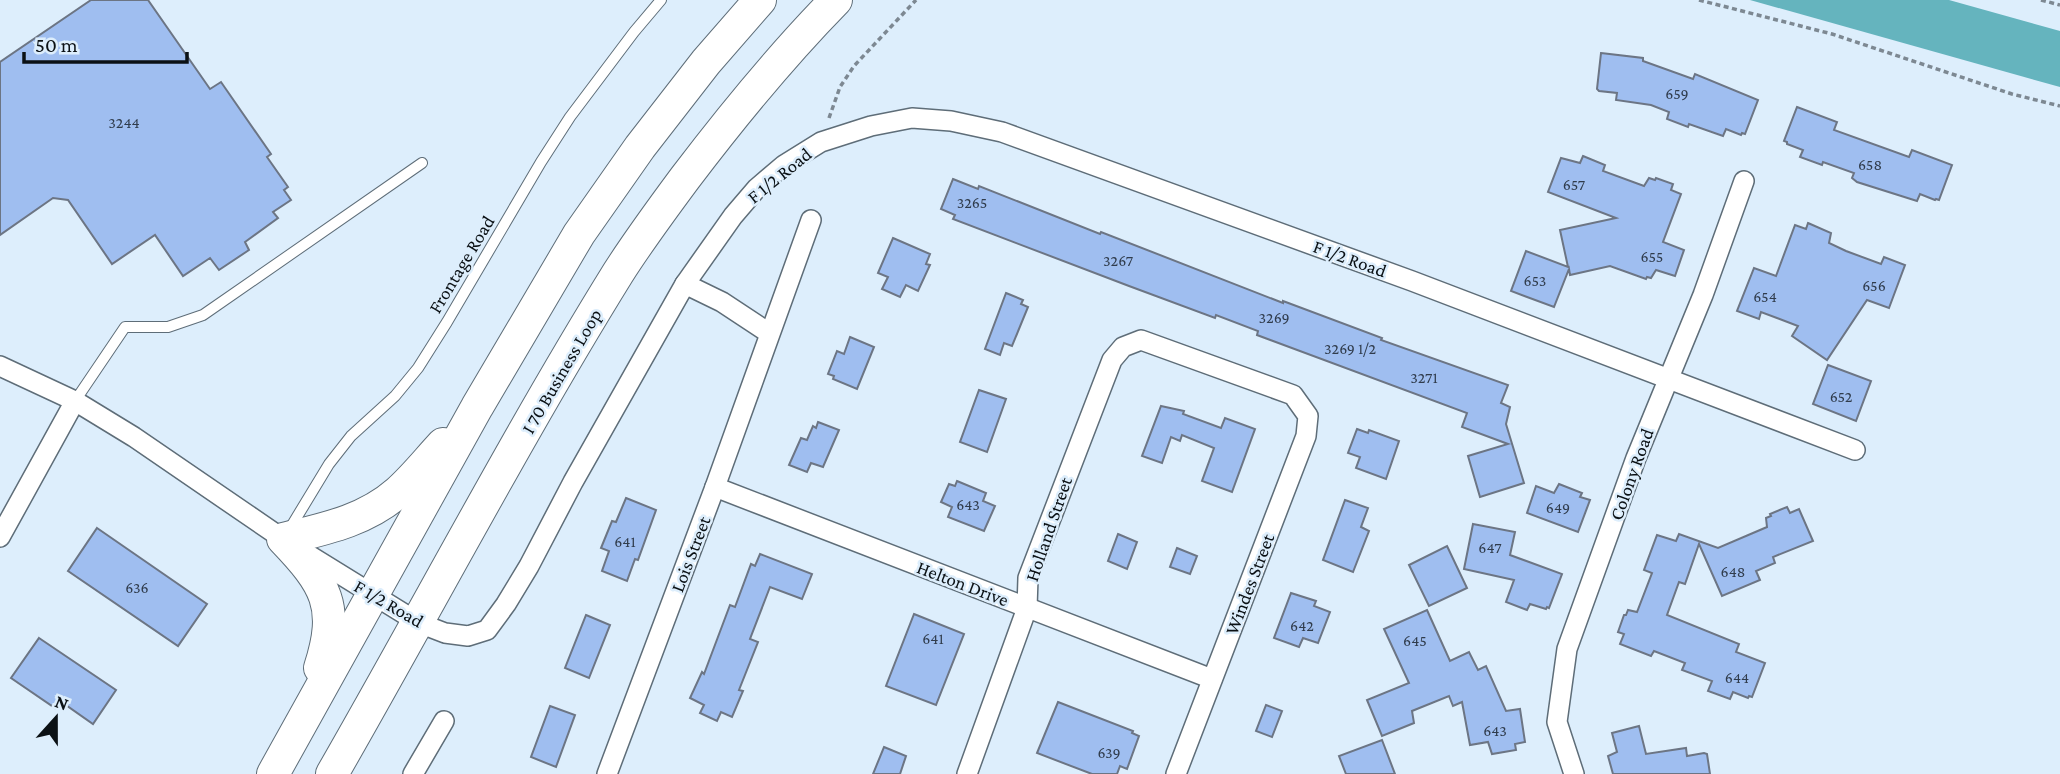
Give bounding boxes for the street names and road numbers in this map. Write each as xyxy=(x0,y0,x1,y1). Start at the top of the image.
street label: F 1/2 Road xyxy=(743,143,816,208)
street label: Frontage Road xyxy=(424,212,499,317)
street label: F 1/2 Road xyxy=(1310,236,1389,281)
street label: I 70 Business Loop xyxy=(517,305,606,437)
street label: Colony Road xyxy=(1605,425,1658,523)
street label: Holland Street xyxy=(1021,474,1076,584)
street label: Lois Street xyxy=(666,513,715,595)
street label: Windes Street xyxy=(1221,530,1279,638)
street label: Helton Drive xyxy=(914,556,1012,611)
street label: F 1/2 Road xyxy=(350,575,427,632)

